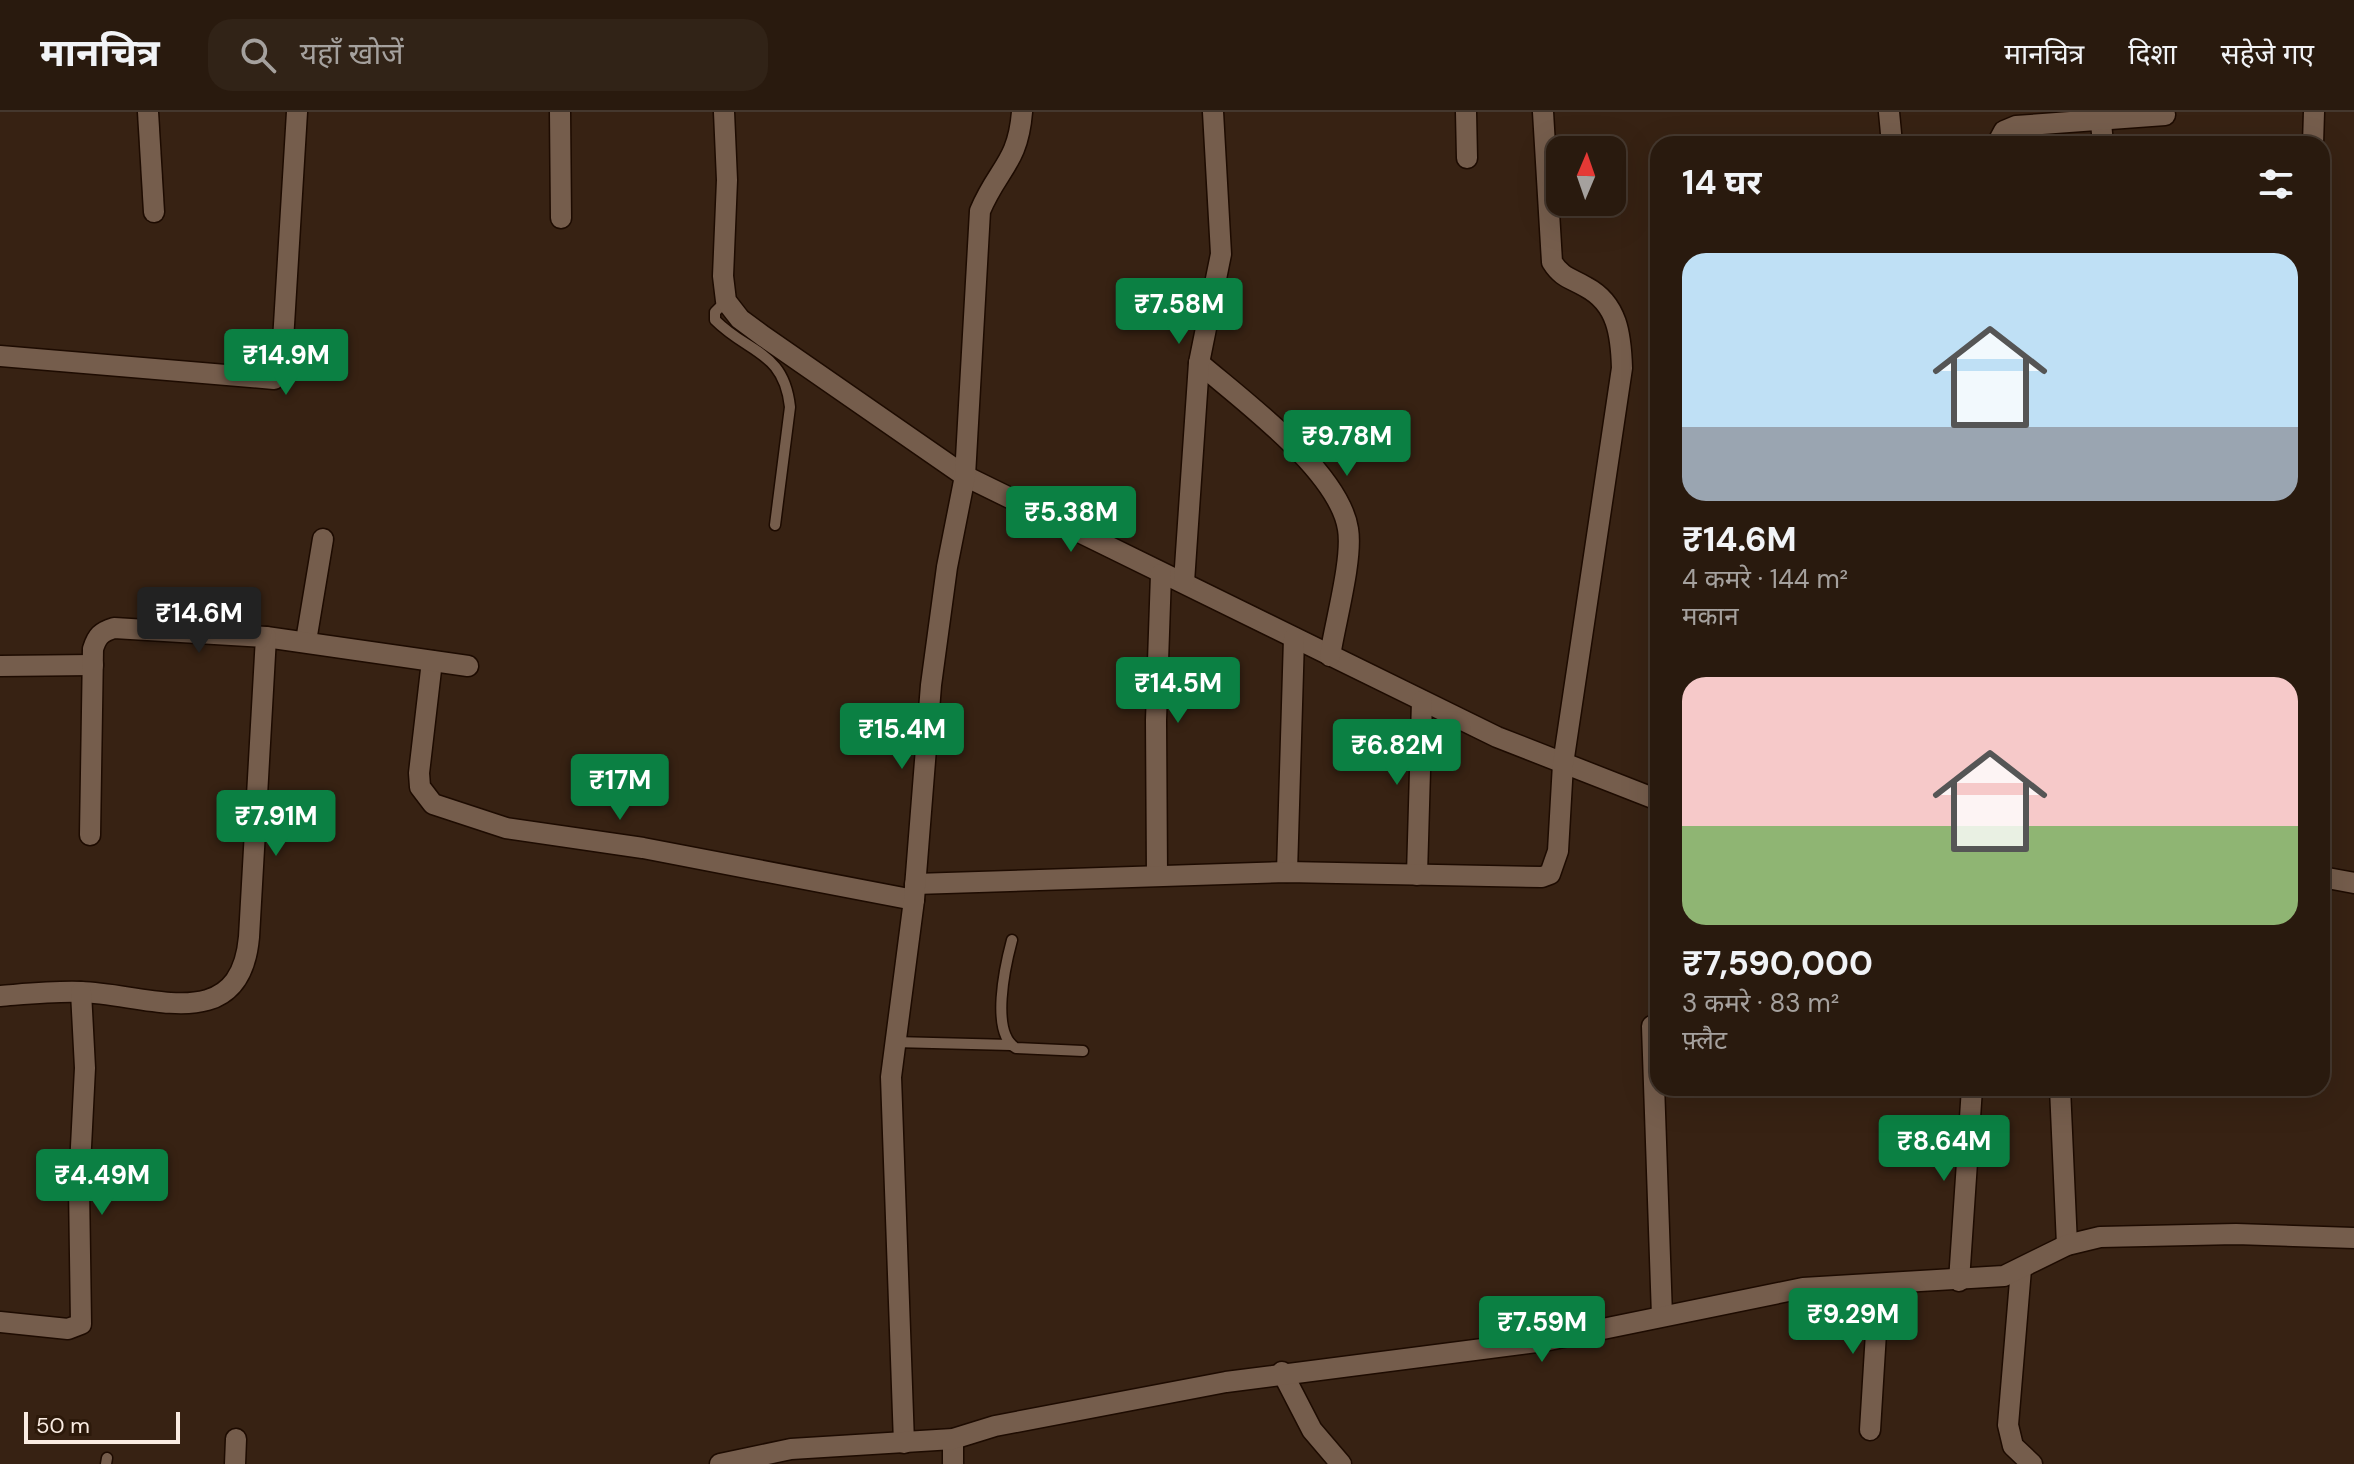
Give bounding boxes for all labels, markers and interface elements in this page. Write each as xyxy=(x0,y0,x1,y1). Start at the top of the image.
search box xyxy=(208,19,768,91)
text: मानचित्र xyxy=(40,28,160,78)
icon: search xyxy=(236,33,280,77)
text: यहाँ खोजें xyxy=(300,34,403,73)
text: मानचित्र xyxy=(2004,36,2084,73)
text: दिशा xyxy=(2128,36,2177,73)
text: सहेजे गए xyxy=(2221,36,2314,73)
north arrow xyxy=(1546,136,1626,216)
map controls xyxy=(1546,136,1626,216)
text: 14 घर xyxy=(1682,160,1762,205)
icon: filters xyxy=(2254,162,2298,206)
pin: ₹7.58M xyxy=(1114,278,1244,346)
text: ₹7.58M xyxy=(1134,287,1224,321)
icon: home xyxy=(1918,305,2062,449)
pin: ₹14.9M xyxy=(221,329,351,397)
text: ₹14.9M xyxy=(242,338,330,372)
pin: ₹9.78M xyxy=(1282,410,1412,478)
text: ₹9.78M xyxy=(1302,419,1392,453)
pin: ₹5.38M xyxy=(1006,486,1136,554)
text: ₹5.38M xyxy=(1024,495,1118,529)
text: ₹14.6M xyxy=(1682,517,1797,562)
text: 4 कमरे · 144 m² xyxy=(1682,562,1848,596)
pin: ₹14.6M xyxy=(134,587,264,655)
text: ₹14.6M xyxy=(155,596,243,630)
text: मकान xyxy=(1682,599,1739,633)
pin: ₹14.5M xyxy=(1113,657,1243,725)
text: ₹14.5M xyxy=(1134,666,1222,700)
pin: ₹15.4M xyxy=(837,703,967,771)
text: ₹15.4M xyxy=(858,712,946,746)
pin: ₹6.82M xyxy=(1332,719,1462,787)
text: ₹6.82M xyxy=(1351,728,1443,762)
icon: home xyxy=(1918,729,2062,873)
pin: ₹17M xyxy=(573,754,667,822)
text: ₹17M xyxy=(589,763,651,797)
pin: ₹7.91M xyxy=(211,790,341,858)
text: ₹7.91M xyxy=(235,799,318,833)
text: ₹7,590,000 xyxy=(1682,941,1873,986)
text: 3 कमरे · 83 m² xyxy=(1682,986,1839,1020)
text: फ़्लैट xyxy=(1682,1023,1727,1057)
pin: ₹8.64M xyxy=(1879,1115,2009,1183)
text: ₹8.64M xyxy=(1897,1124,1991,1158)
pin: ₹4.49M xyxy=(37,1149,167,1217)
text: ₹4.49M xyxy=(54,1158,150,1192)
pin: ₹9.29M xyxy=(1788,1288,1918,1356)
pin: ₹7.59M xyxy=(1477,1296,1607,1364)
text: ₹9.29M xyxy=(1807,1297,1899,1331)
text: ₹7.59M xyxy=(1497,1305,1587,1339)
scale bar xyxy=(24,1408,180,1444)
text: 50 m xyxy=(36,1411,90,1440)

